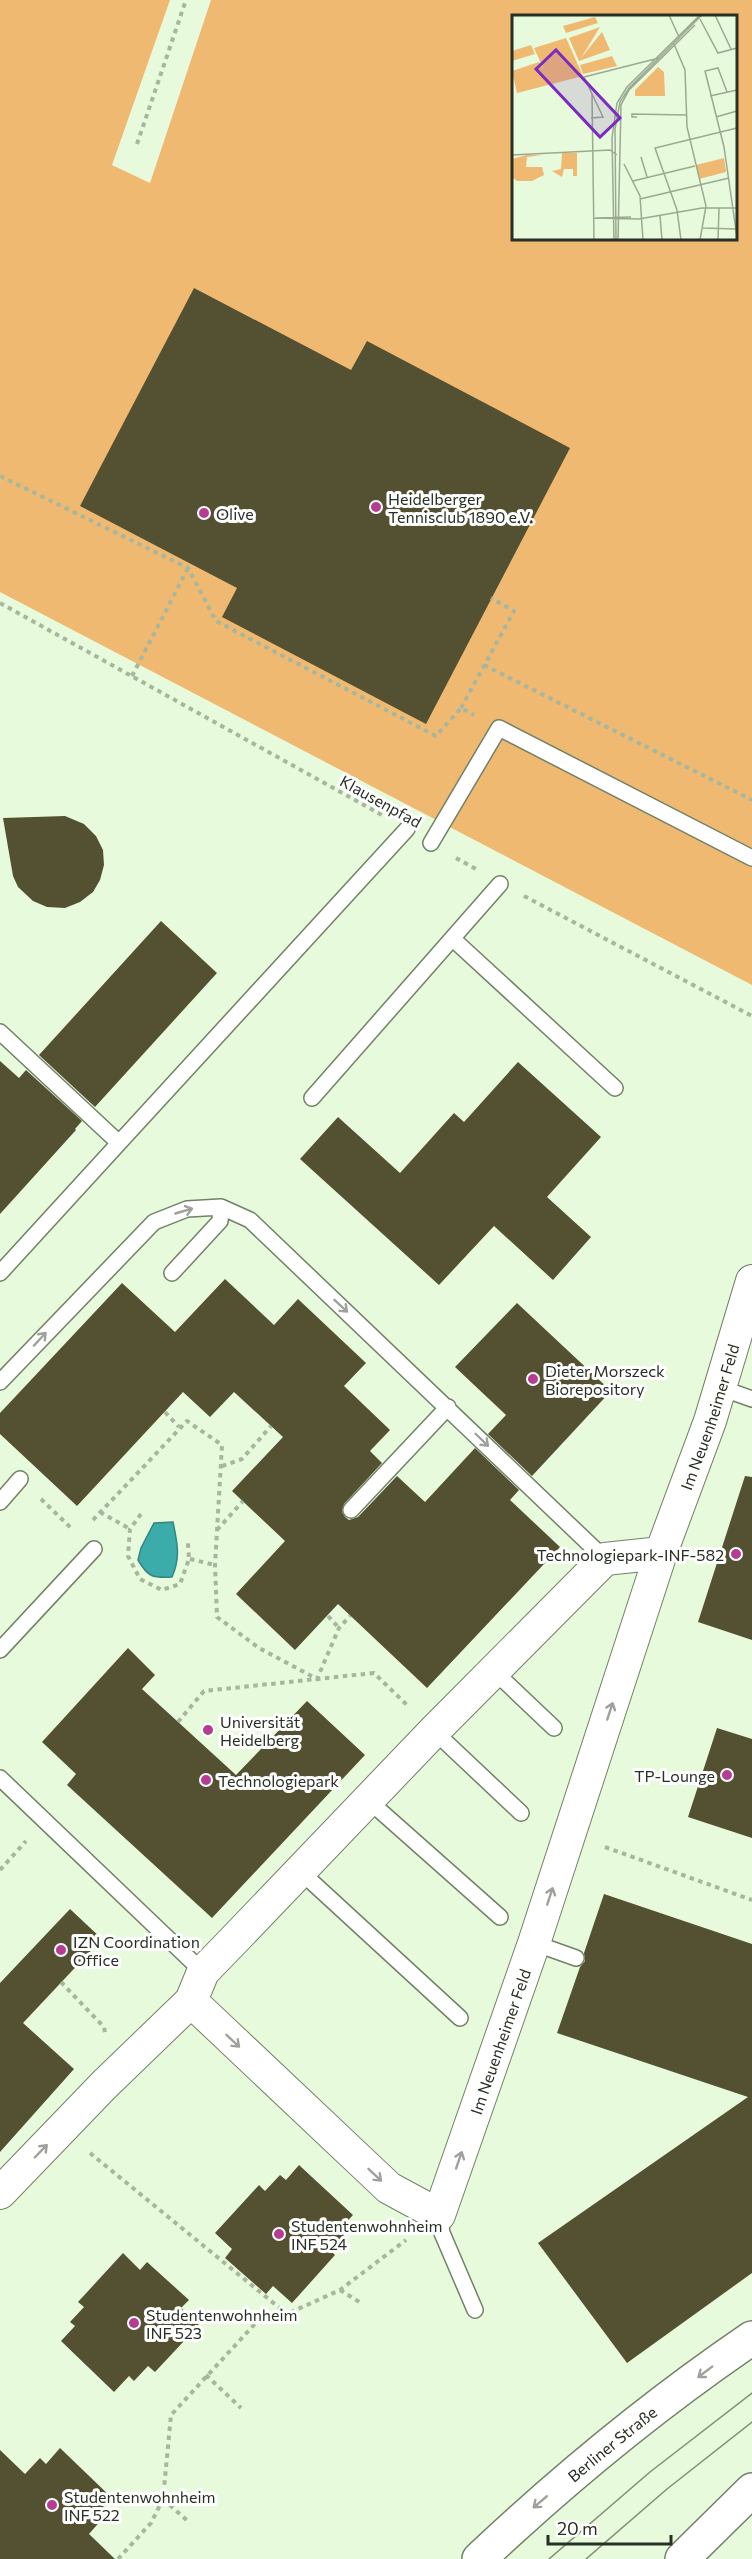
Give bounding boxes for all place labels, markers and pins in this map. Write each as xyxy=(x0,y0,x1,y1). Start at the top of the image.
place label: Heidelberger Tennisclub 1890 e.V. xyxy=(388,489,533,526)
marker: Heidelberger Tennisclub 1890 e.V. xyxy=(369,500,383,514)
place label: Olive xyxy=(216,504,254,523)
marker: Olive xyxy=(197,506,211,520)
place label: Dieter Morszeck Biorepository xyxy=(545,1361,665,1398)
marker: Dieter Morszeck Biorepository xyxy=(526,1372,540,1386)
place label: Technologiepark-INF-582 xyxy=(537,1545,724,1564)
marker: Technologiepark-INF-582 xyxy=(729,1547,743,1561)
place label: Universität Heidelberg xyxy=(220,1712,301,1749)
marker: Universität Heidelberg xyxy=(201,1723,215,1737)
place label: TP-Lounge xyxy=(634,1766,715,1785)
marker: TP-Lounge xyxy=(720,1768,734,1782)
place label: Technologiepark xyxy=(218,1771,339,1790)
marker: Technologiepark xyxy=(199,1773,213,1787)
place label: IZN Coordination Office xyxy=(73,1932,200,1969)
marker: IZN Coordination Office xyxy=(54,1943,68,1957)
place label: Studentenwohnheim INF 524 xyxy=(291,2216,443,2253)
marker: Studentenwohnheim INF 524 xyxy=(272,2227,286,2241)
place label: Studentenwohnheim INF 523 xyxy=(146,2305,298,2342)
marker: Studentenwohnheim INF 523 xyxy=(127,2316,141,2330)
place label: Studentenwohnheim INF 522 xyxy=(64,2487,216,2524)
marker: Studentenwohnheim INF 522 xyxy=(45,2498,59,2512)

